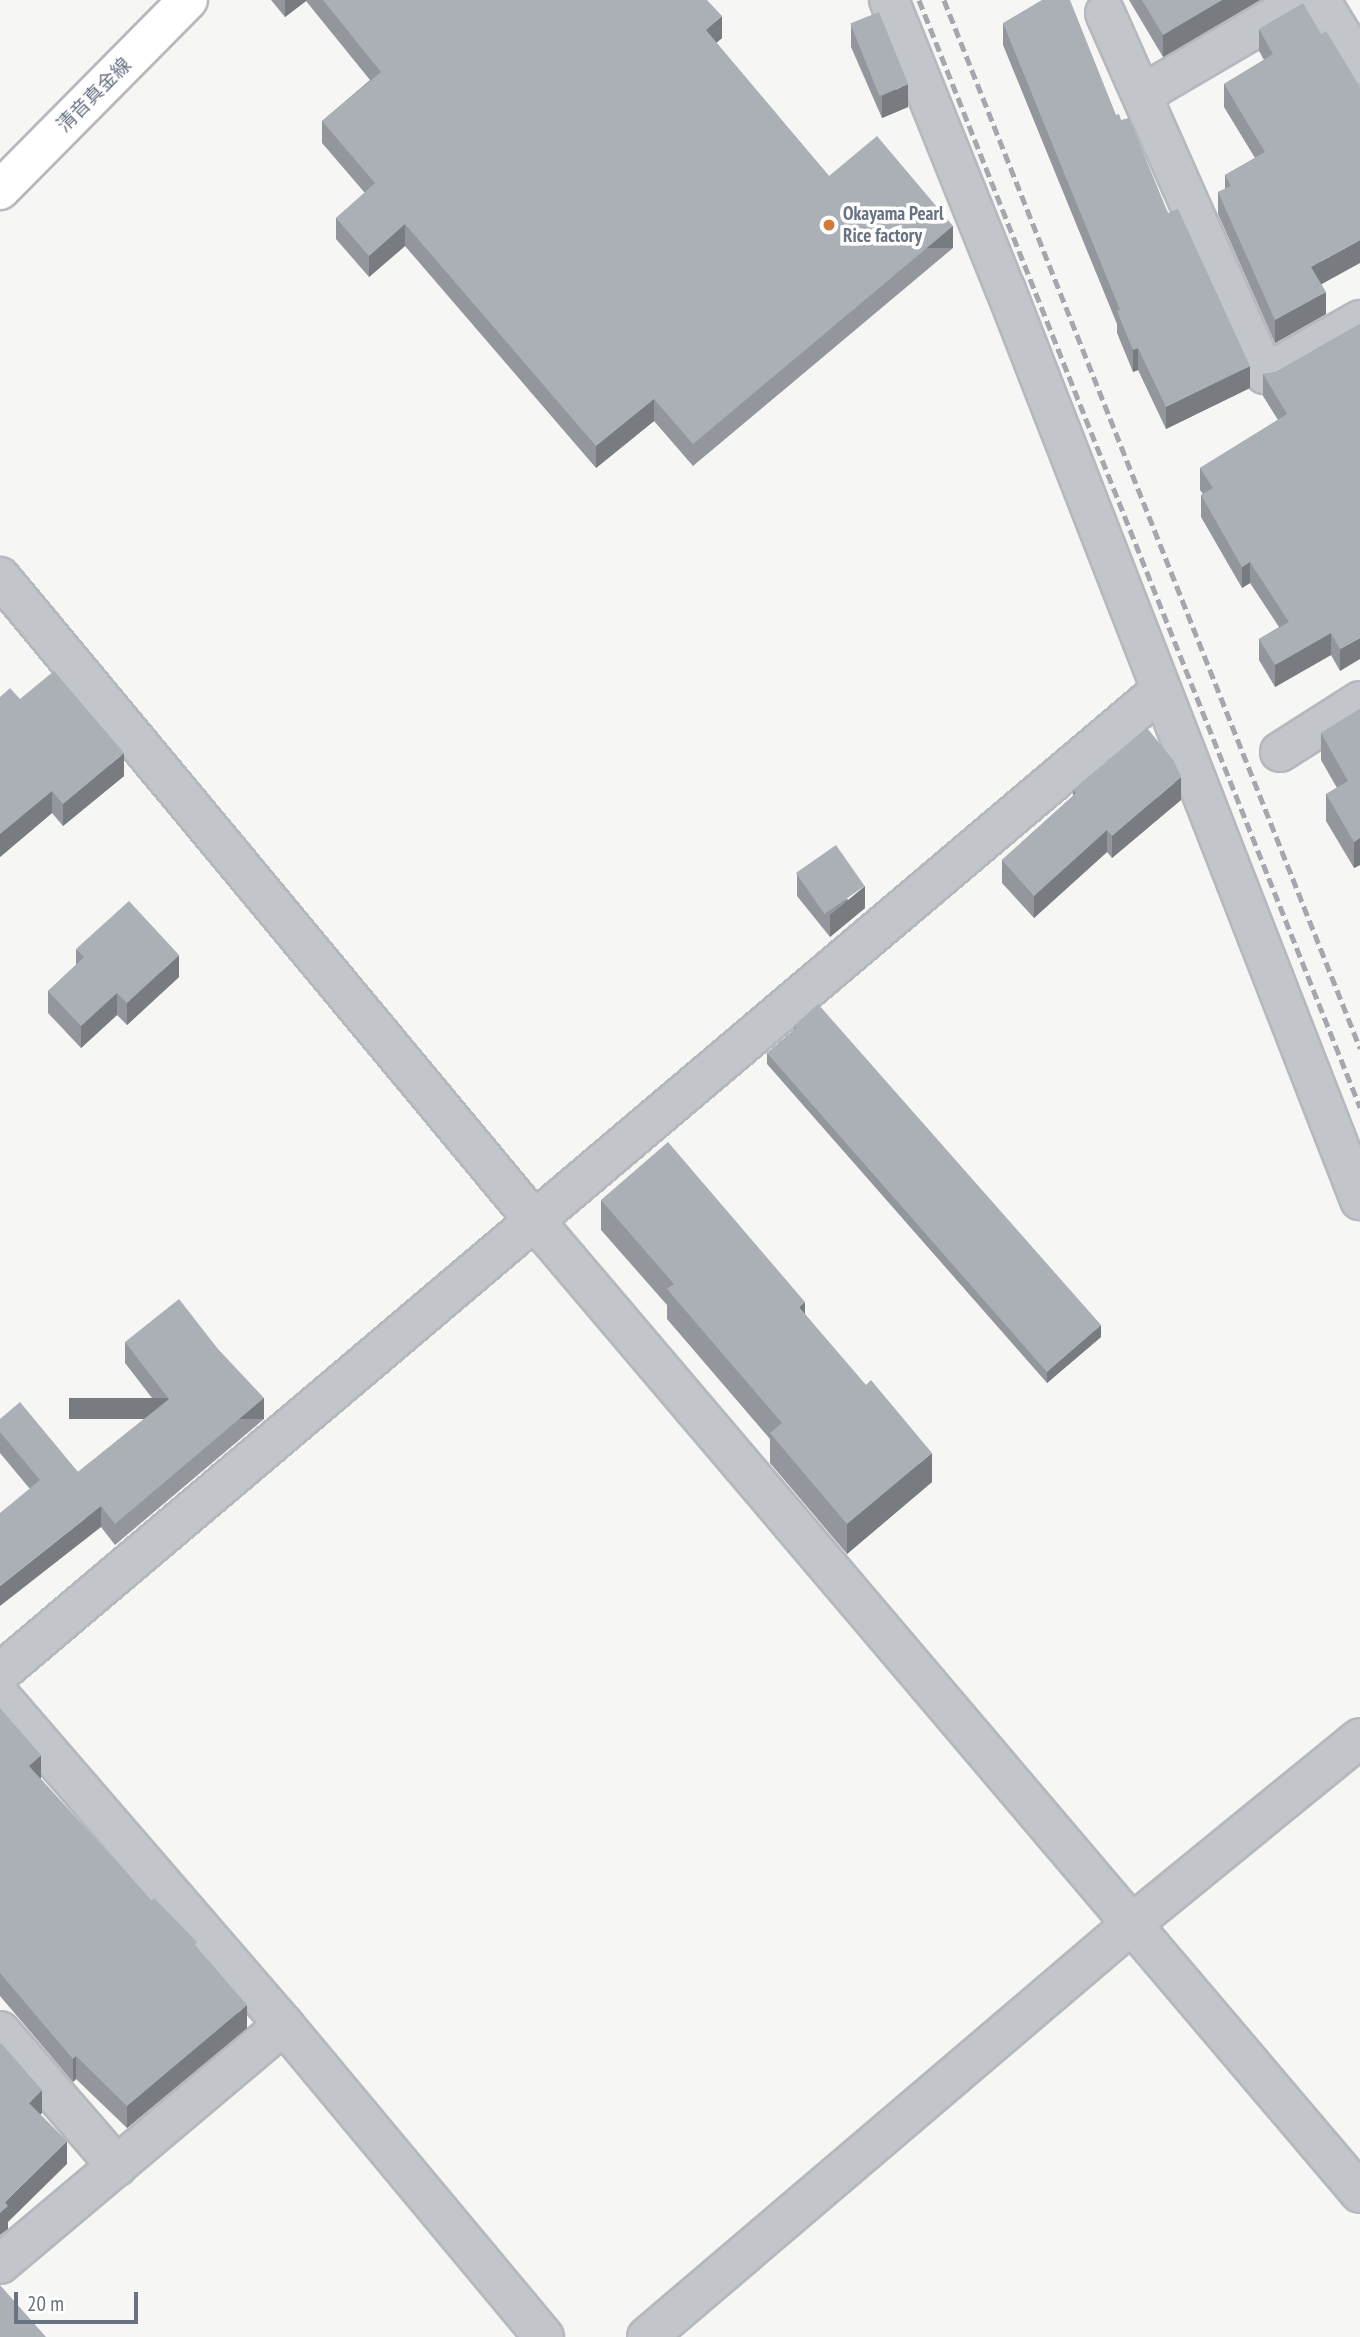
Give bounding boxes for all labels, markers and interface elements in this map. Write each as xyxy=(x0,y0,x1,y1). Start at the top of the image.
street label: 清音真金線 xyxy=(52,53,136,137)
place label: Okayama Pearl Rice factory xyxy=(843,203,944,247)
marker: Okayama Pearl Rice factory xyxy=(821,217,837,233)
scale bar xyxy=(18,2278,142,2322)
text: 20 m xyxy=(27,2290,64,2317)

